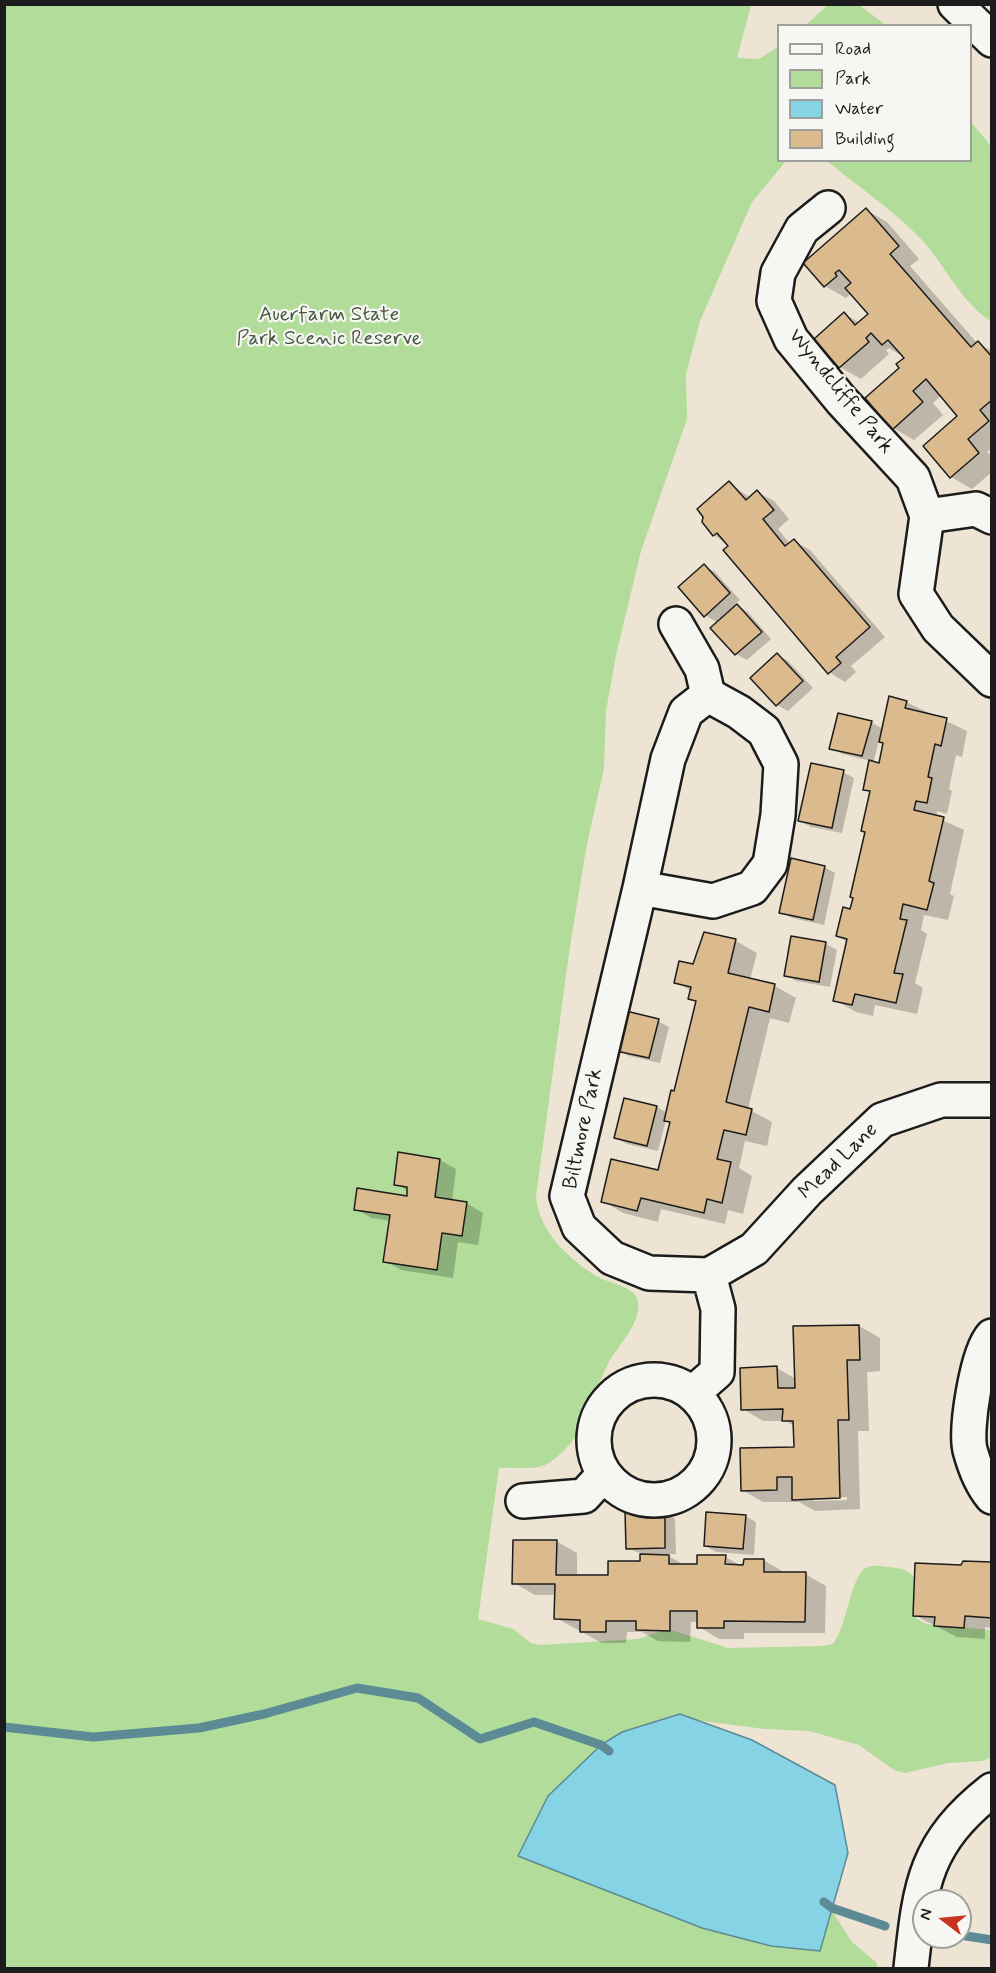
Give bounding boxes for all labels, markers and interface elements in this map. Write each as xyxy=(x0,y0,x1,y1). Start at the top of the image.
legend xyxy=(777,24,972,162)
text: Road xyxy=(835,37,871,61)
text: Park xyxy=(835,67,871,91)
text: Water xyxy=(835,97,883,121)
text: Building xyxy=(835,127,895,151)
park label: Auerfarm State Park Scenic Reserve xyxy=(236,303,422,353)
street label: Wyndcliffe Park xyxy=(782,324,898,460)
street label: Biltmore Park xyxy=(559,1066,609,1192)
street label: Mead Lane xyxy=(794,1118,884,1206)
north arrow xyxy=(912,1889,972,1949)
text: N xyxy=(915,1906,938,1922)

